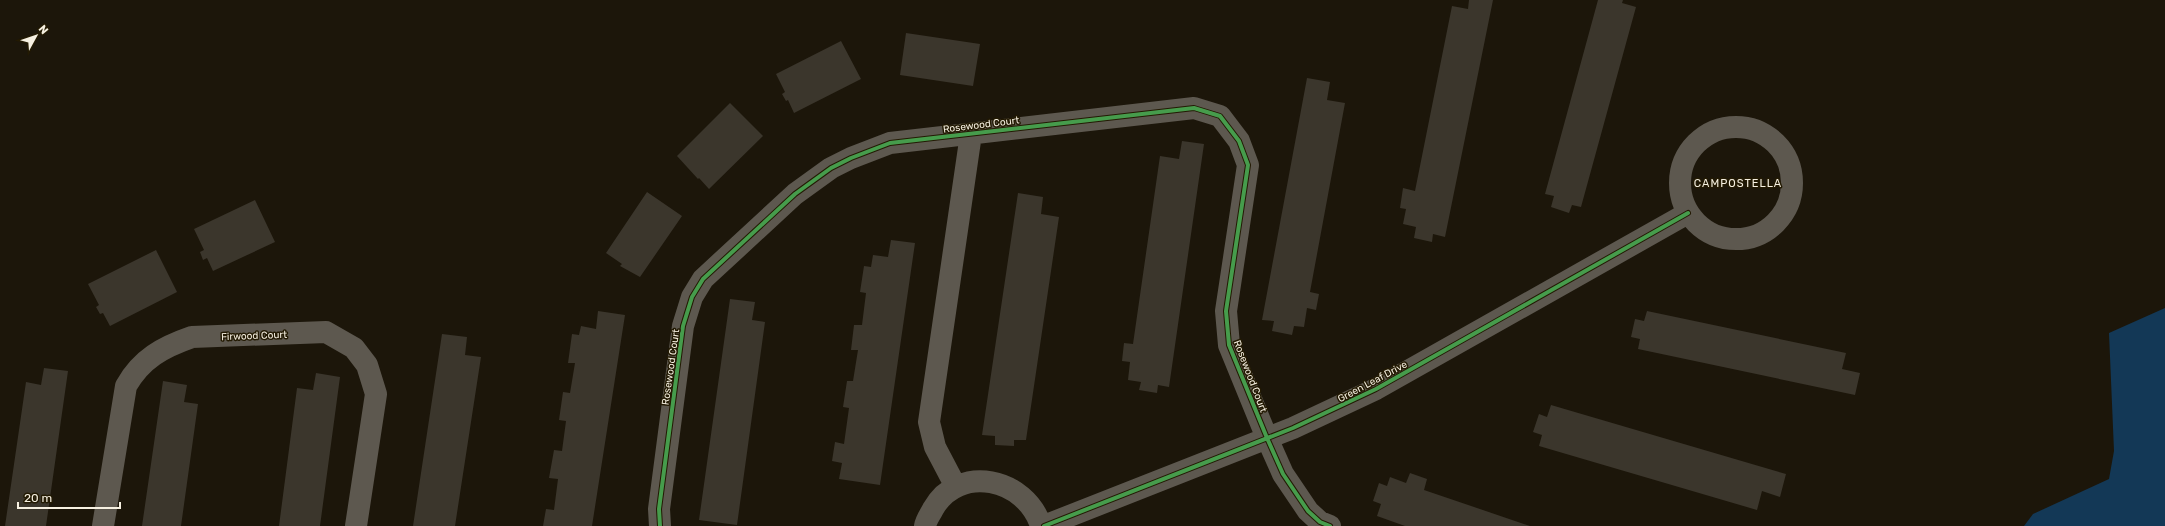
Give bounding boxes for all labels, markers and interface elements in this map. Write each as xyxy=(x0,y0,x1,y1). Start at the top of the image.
north arrow xyxy=(16,16,56,56)
text: N xyxy=(36,23,51,37)
street label: Rosewood Court xyxy=(942,114,1020,136)
district label: CAMPOSTELLA xyxy=(1694,177,1782,190)
street label: Rosewood Court xyxy=(660,328,682,406)
street label: Firwood Court xyxy=(221,329,287,343)
street label: Rosewood Court xyxy=(1231,338,1269,414)
street label: Green Leaf Drive xyxy=(1336,358,1410,405)
scale bar xyxy=(18,484,120,510)
text: 20 m xyxy=(24,491,52,505)

